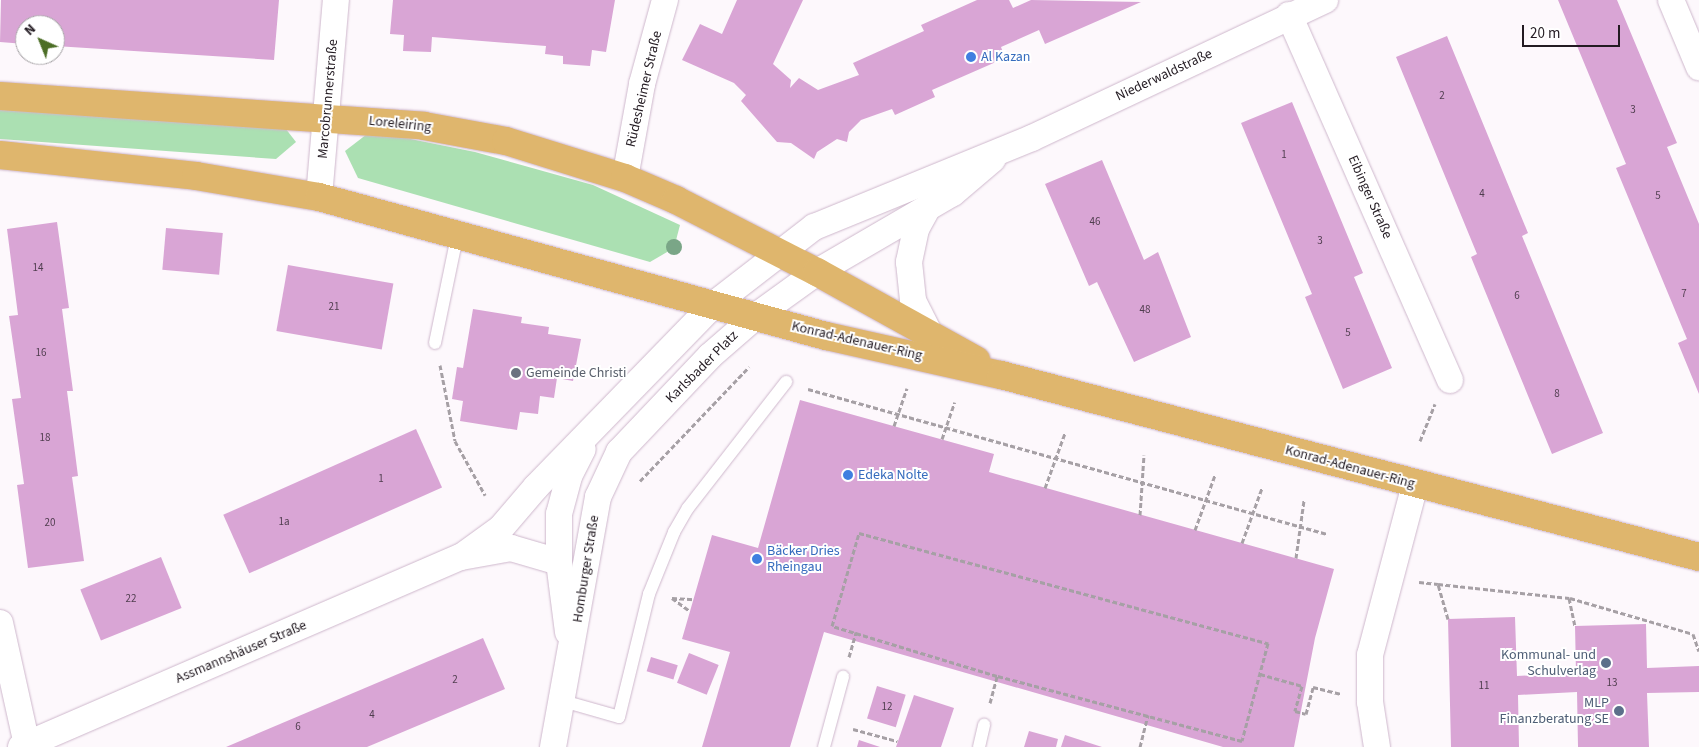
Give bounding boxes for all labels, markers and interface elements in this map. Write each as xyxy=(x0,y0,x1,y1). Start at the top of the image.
north arrow xyxy=(15,15,65,65)
scale bar xyxy=(1524,15,1622,47)
text: N xyxy=(20,20,41,40)
text: 20 m xyxy=(1530,23,1560,44)
street label: Rüdesheimer Straße xyxy=(622,29,666,149)
street label: Marcobrunnerstraße xyxy=(314,39,342,159)
street label: Niederwaldstraße xyxy=(1113,45,1215,105)
place label: Al Kazan xyxy=(981,49,1030,65)
marker: Al Kazan xyxy=(965,51,977,63)
house number: 2 xyxy=(1439,89,1445,103)
house number: 3 xyxy=(1630,103,1636,117)
street label: Loreleiring xyxy=(368,112,432,136)
house number: 1 xyxy=(1281,148,1287,162)
street label: Eibinger Straße xyxy=(1344,153,1396,241)
house number: 4 xyxy=(1479,187,1485,201)
house number: 5 xyxy=(1655,189,1661,203)
house number: 46 xyxy=(1090,215,1100,229)
house number: 3 xyxy=(1317,234,1323,248)
house number: 14 xyxy=(33,261,43,275)
house number: 7 xyxy=(1681,287,1687,301)
house number: 6 xyxy=(1514,289,1520,303)
house number: 21 xyxy=(329,300,339,314)
house number: 48 xyxy=(1140,303,1150,317)
street label: Konrad-Adenauer-Ring xyxy=(790,318,924,364)
house number: 5 xyxy=(1345,326,1351,340)
street label: Karlsbader Platz xyxy=(662,327,742,407)
house number: 16 xyxy=(36,346,46,360)
place label: Gemeinde Christi xyxy=(526,365,626,381)
marker: Gemeinde Christi xyxy=(510,367,522,379)
house number: 8 xyxy=(1554,387,1560,401)
house number: 18 xyxy=(40,431,50,445)
street label: Konrad-Adenauer-Ring xyxy=(1283,442,1417,492)
place label: Edeka Nolte xyxy=(858,467,928,483)
marker: Edeka Nolte xyxy=(842,469,854,481)
house number: 1 xyxy=(378,472,384,486)
street label: Homburger Straße xyxy=(569,514,603,624)
house number: 1a xyxy=(278,515,290,529)
house number: 20 xyxy=(45,516,55,530)
place label: Bäcker Dries Rheingau xyxy=(767,543,840,576)
marker: Bäcker Dries Rheingau xyxy=(751,553,763,565)
house number: 22 xyxy=(126,592,136,606)
street label: Assmannshäuser Straße xyxy=(173,617,309,687)
place label: Kommunal- und Schulverlag xyxy=(1501,647,1596,680)
marker: Kommunal- und Schulverlag xyxy=(1600,657,1612,669)
house number: 2 xyxy=(452,673,458,687)
house number: 13 xyxy=(1607,676,1617,690)
house number: 11 xyxy=(1479,679,1489,693)
place label: MLP Finanzberatung SE xyxy=(1500,695,1609,728)
house number: 12 xyxy=(882,700,892,714)
marker: MLP Finanzberatung SE xyxy=(1613,705,1625,717)
house number: 4 xyxy=(369,708,375,722)
house number: 6 xyxy=(295,720,301,734)

